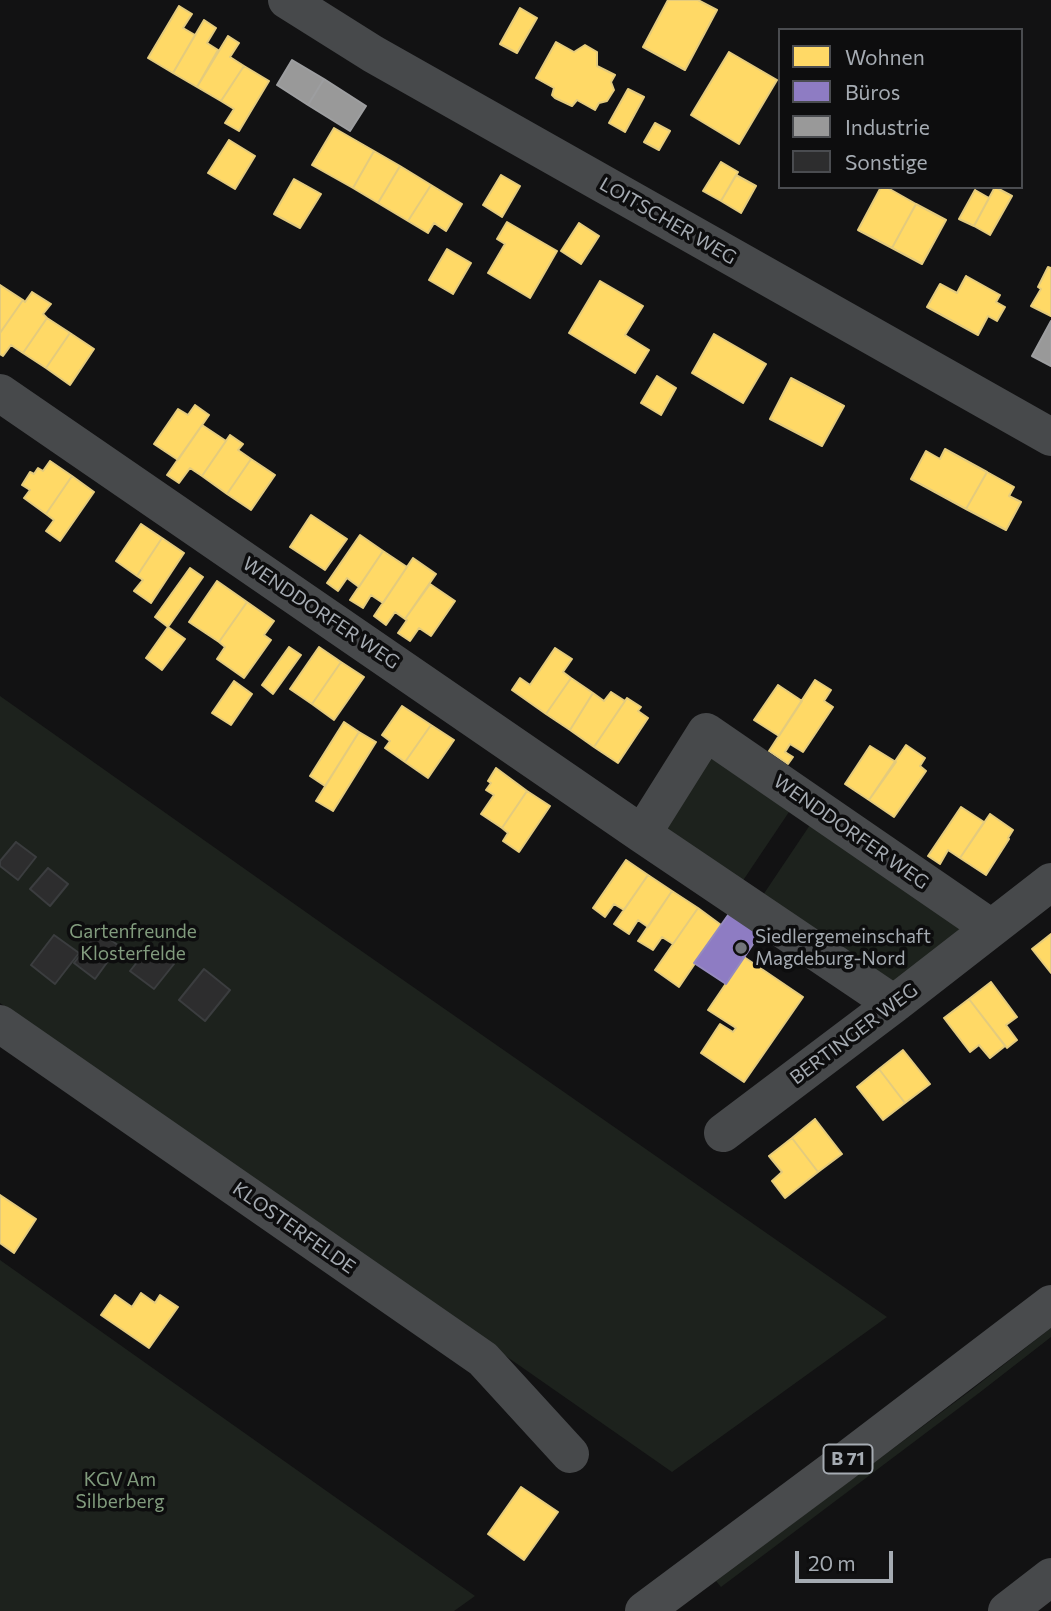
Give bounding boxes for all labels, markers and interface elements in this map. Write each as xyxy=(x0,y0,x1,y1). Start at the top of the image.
legend xyxy=(778,28,1023,189)
text: Wohnen xyxy=(845,44,925,69)
text: Büros xyxy=(845,79,900,104)
text: Industrie xyxy=(845,114,930,139)
text: Sonstige xyxy=(845,149,928,174)
street label: LOITSCHER WEG xyxy=(596,173,740,269)
street label: WENDDORFER WEG xyxy=(238,552,404,674)
street label: WENDDORFER WEG xyxy=(769,770,933,894)
park label: Gartenfreunde Klosterfelde xyxy=(69,921,197,965)
place label: Siedlergemeinschaft Magdeburg-Nord xyxy=(755,926,931,970)
marker: Siedlergemeinschaft Magdeburg-Nord xyxy=(733,940,749,956)
street label: BERTINGER WEG xyxy=(786,979,922,1089)
street label: KLOSTERFELDE xyxy=(228,1177,360,1279)
road number: B 71 xyxy=(824,1444,872,1474)
park label: KGV Am Silberberg xyxy=(76,1469,164,1513)
scale bar xyxy=(799,1538,897,1582)
text: 20 m xyxy=(808,1550,856,1575)

